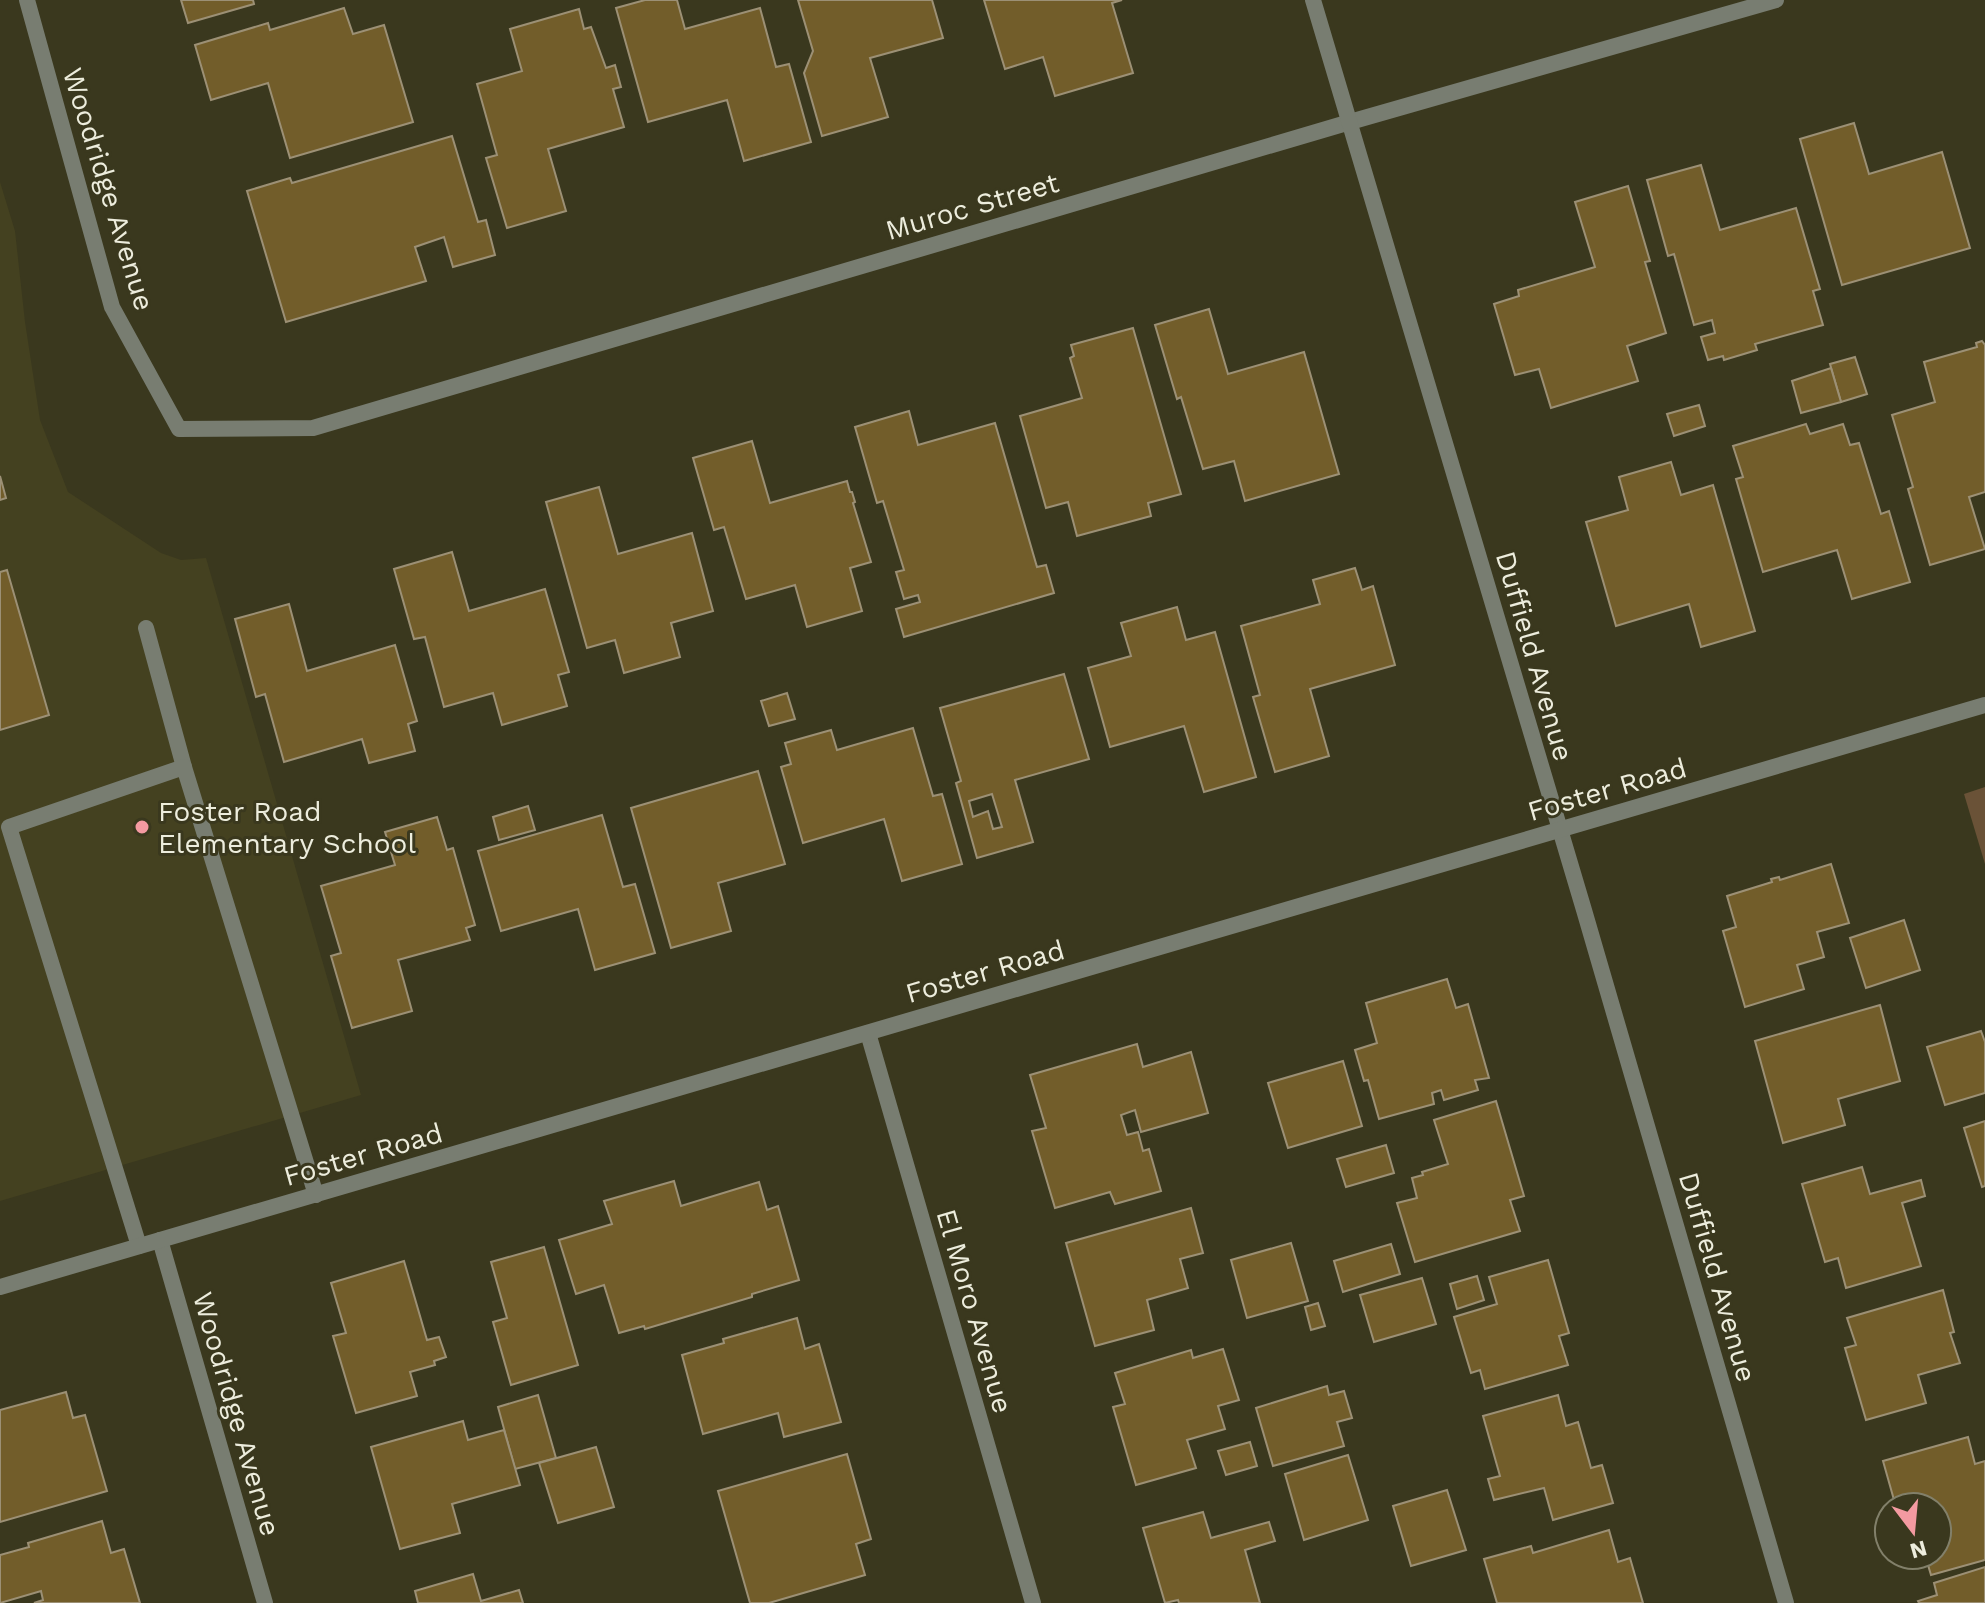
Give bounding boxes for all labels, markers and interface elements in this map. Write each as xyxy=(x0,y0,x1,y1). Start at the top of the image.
street label: Woodridge Avenue xyxy=(56,64,161,314)
street label: Muroc Street xyxy=(882,166,1063,247)
street label: Duffield Avenue xyxy=(1489,547,1580,765)
street label: Foster Road xyxy=(1524,751,1690,828)
place label: Foster Road Elementary School xyxy=(158,795,416,860)
marker: Foster Road Elementary School xyxy=(133,818,151,836)
street label: Foster Road xyxy=(902,933,1068,1010)
street label: Foster Road xyxy=(280,1116,446,1193)
street label: Duffield Avenue xyxy=(1672,1168,1763,1386)
street label: El Moro Avenue xyxy=(930,1205,1019,1417)
street label: Woodridge Avenue xyxy=(186,1288,287,1540)
north arrow xyxy=(1873,1491,1953,1571)
text: N xyxy=(1907,1535,1930,1564)

